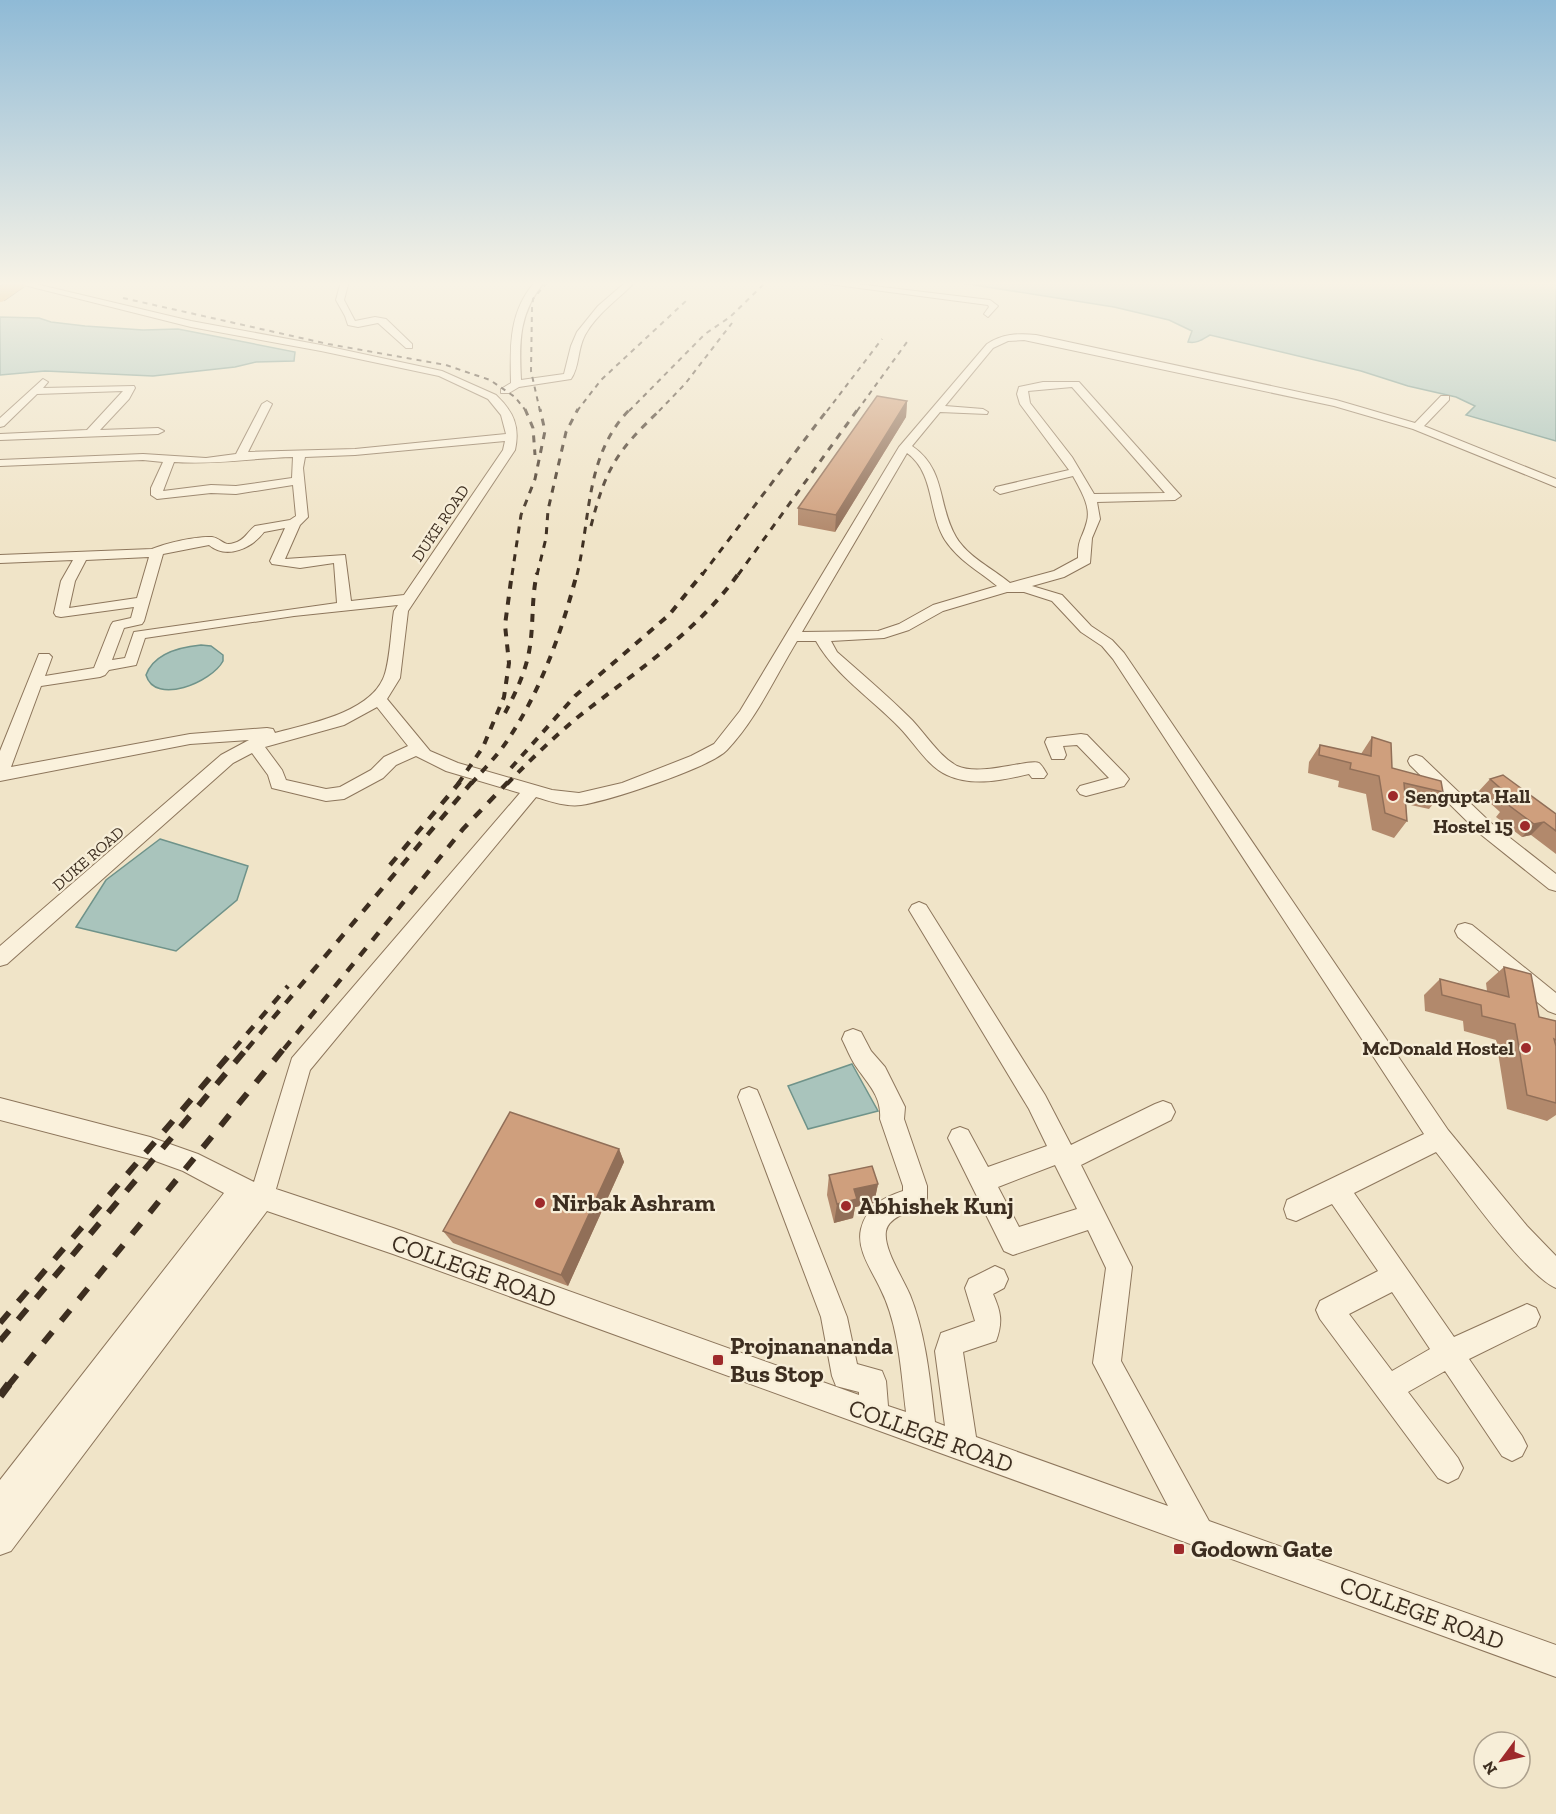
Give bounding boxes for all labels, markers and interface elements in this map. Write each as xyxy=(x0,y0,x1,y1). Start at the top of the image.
street label: DUKE ROAD xyxy=(408,481,473,565)
place label: Sengupta Hall xyxy=(1405,784,1531,808)
marker: Sengupta Hall xyxy=(1386,789,1400,803)
place label: Hostel 15 xyxy=(1433,814,1513,838)
marker: Hostel 15 xyxy=(1518,819,1532,833)
street label: DUKE ROAD xyxy=(49,822,128,895)
place label: McDonald Hostel xyxy=(1362,1036,1514,1060)
marker: McDonald Hostel xyxy=(1519,1041,1533,1055)
place label: Nirbak Ashram xyxy=(552,1188,715,1217)
place label: Abhishek Kunj xyxy=(858,1191,1014,1220)
marker: Nirbak Ashram xyxy=(533,1196,547,1210)
marker: Abhishek Kunj xyxy=(839,1199,853,1213)
street label: COLLEGE ROAD xyxy=(388,1227,560,1314)
place label: Projnanananda Bus Stop xyxy=(730,1331,893,1388)
marker: Projnanananda Bus Stop xyxy=(711,1353,725,1367)
street label: COLLEGE ROAD xyxy=(845,1392,1017,1479)
place label: Godown Gate xyxy=(1191,1534,1333,1563)
marker: Godown Gate xyxy=(1172,1542,1186,1556)
street label: COLLEGE ROAD xyxy=(1336,1569,1508,1656)
north arrow xyxy=(1472,1730,1532,1790)
text: N xyxy=(1479,1758,1501,1778)

